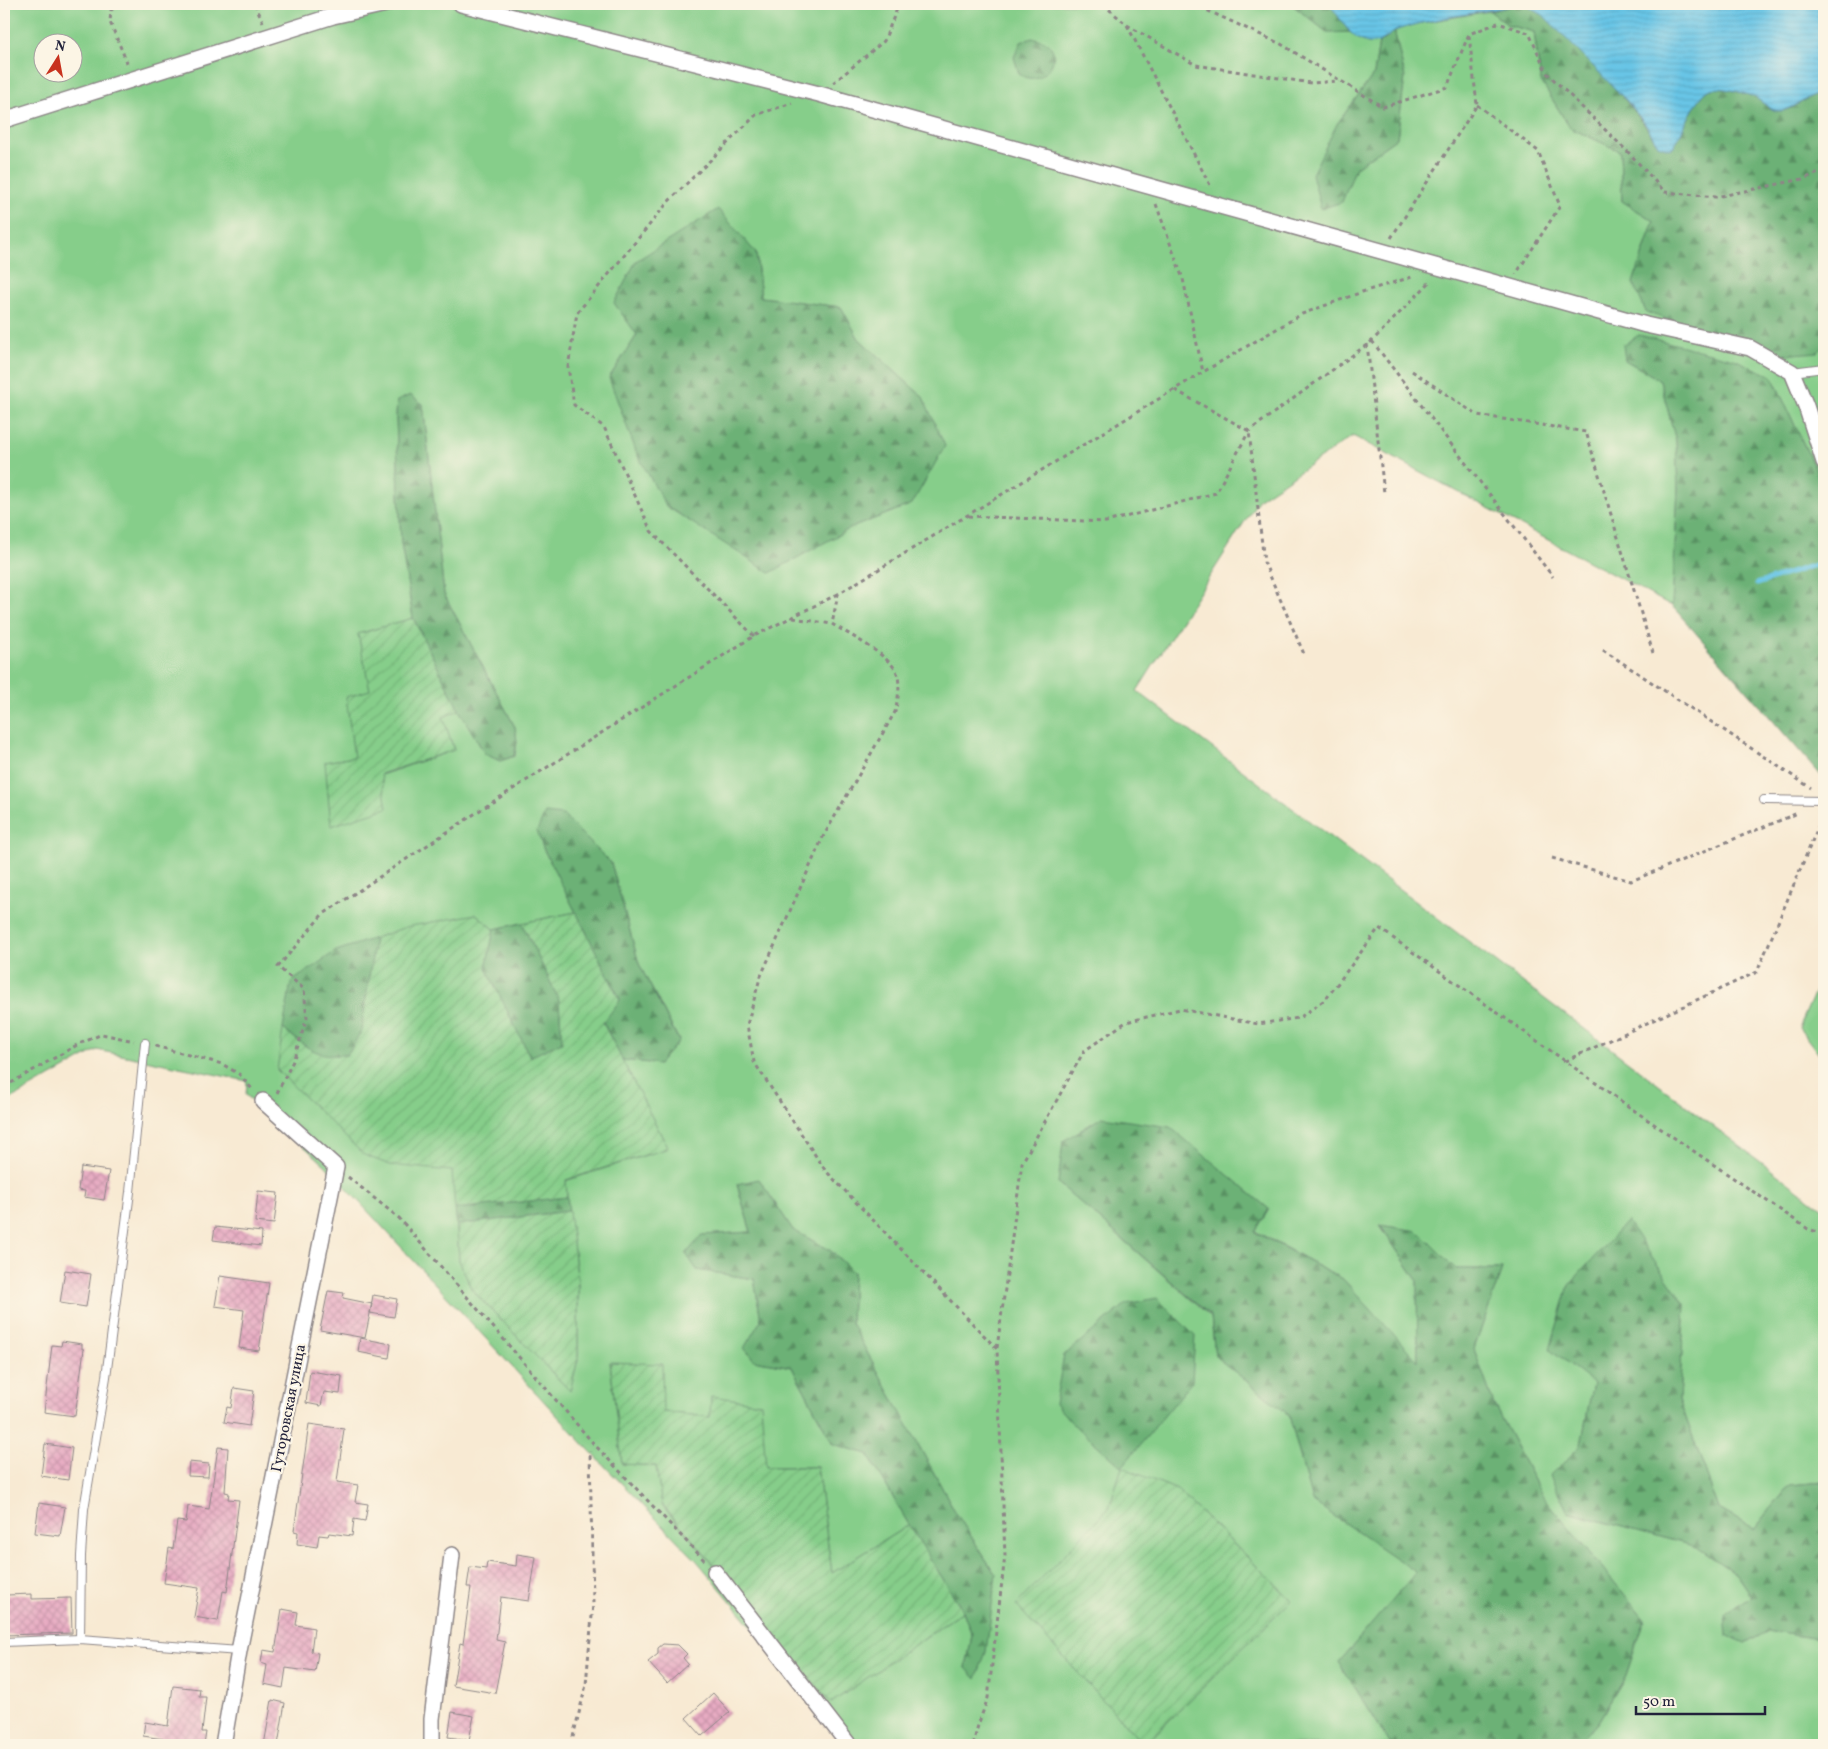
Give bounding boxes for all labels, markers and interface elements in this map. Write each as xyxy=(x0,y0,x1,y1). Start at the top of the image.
north arrow xyxy=(32,32,82,82)
text: N xyxy=(53,36,67,57)
street label: Гуторовская улица xyxy=(267,1343,312,1474)
scale bar xyxy=(1636,1684,1764,1716)
text: 50 m xyxy=(1643,1692,1675,1713)

